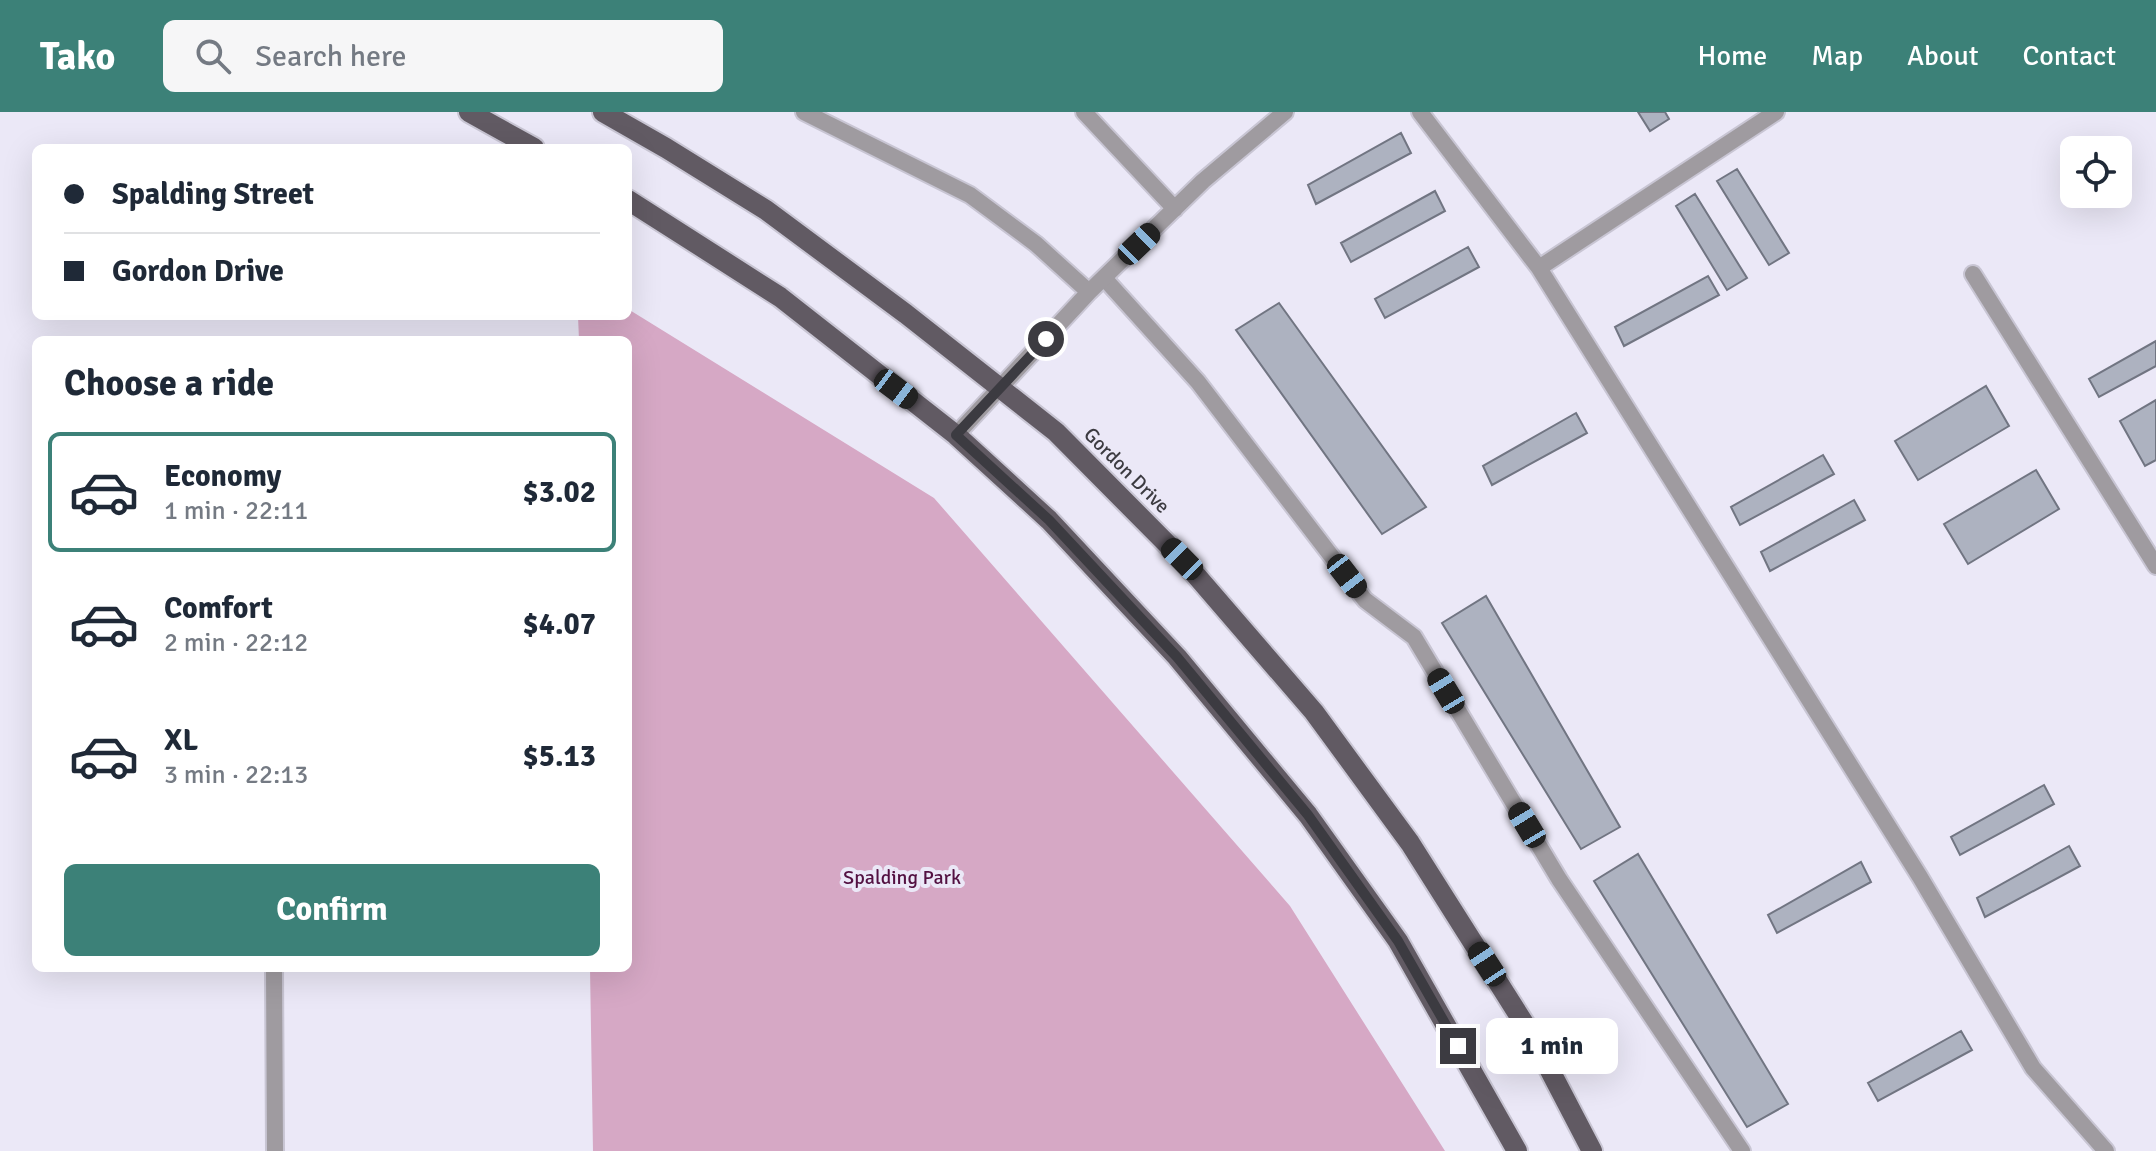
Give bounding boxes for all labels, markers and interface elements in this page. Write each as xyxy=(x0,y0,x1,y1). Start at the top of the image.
search box xyxy=(163,20,723,92)
text: Tako xyxy=(40,33,115,80)
icon: search xyxy=(191,34,235,78)
text: Search here xyxy=(255,38,407,75)
text: Home xyxy=(1698,39,1767,73)
text: Map xyxy=(1811,39,1863,73)
text: About xyxy=(1907,39,1979,73)
text: Contact xyxy=(2023,39,2116,73)
map controls xyxy=(2060,136,2132,208)
button: locate xyxy=(2060,136,2132,208)
text: Spalding Street xyxy=(112,176,314,213)
car xyxy=(1113,219,1165,269)
text: Gordon Drive xyxy=(112,253,284,290)
route start xyxy=(1028,321,1064,357)
text: Choose a ride xyxy=(64,361,274,406)
car xyxy=(870,365,922,413)
street label: Gordon Drive xyxy=(1078,422,1175,519)
icon: car xyxy=(68,456,140,528)
text: Economy xyxy=(164,458,281,495)
text: $3.02 xyxy=(523,474,596,511)
text: 1 min · 22:11 xyxy=(164,495,308,527)
car xyxy=(1157,534,1207,584)
car xyxy=(1323,550,1371,602)
icon: car xyxy=(68,588,140,660)
text: Comfort xyxy=(164,590,273,627)
text: $4.07 xyxy=(523,606,596,643)
text: 2 min · 22:12 xyxy=(164,627,308,659)
car xyxy=(1423,664,1469,718)
icon: car xyxy=(68,720,140,792)
text: XL xyxy=(164,722,198,759)
text: $5.13 xyxy=(523,738,596,775)
text: 3 min · 22:13 xyxy=(164,759,308,791)
car xyxy=(1504,798,1550,852)
button: Confirm xyxy=(64,864,600,956)
park label: Spalding Park xyxy=(843,865,961,890)
car xyxy=(1464,937,1510,991)
callout: 1 min xyxy=(1486,1018,1618,1074)
route end xyxy=(1440,1028,1476,1064)
text: 1 min xyxy=(1521,1030,1583,1062)

